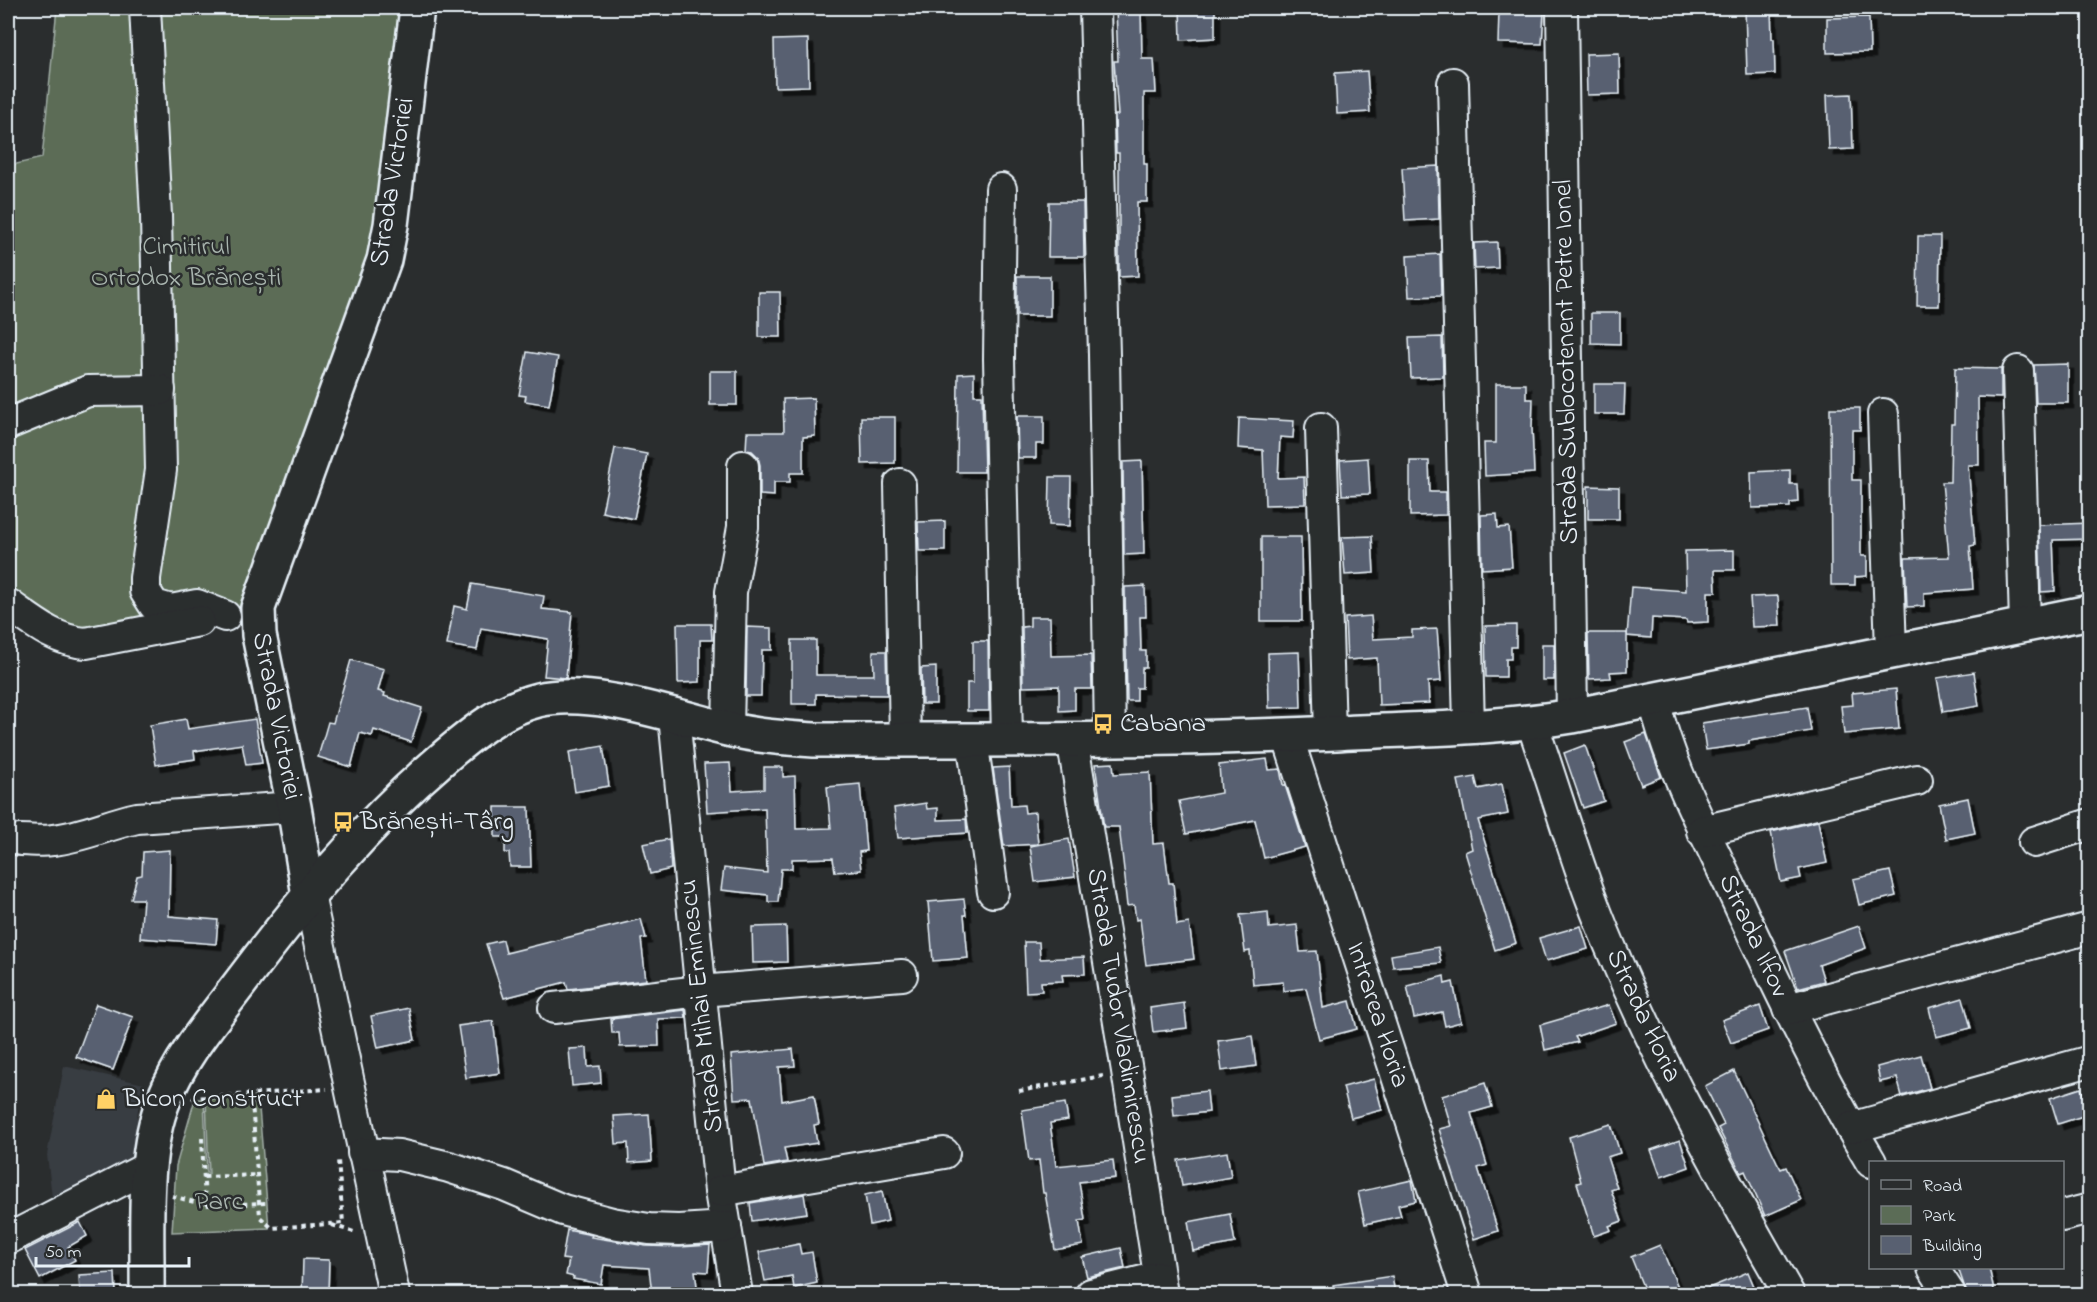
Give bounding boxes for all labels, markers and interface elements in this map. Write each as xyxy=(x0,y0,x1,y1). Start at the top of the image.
street label: Strada Victoriei xyxy=(360,95,426,269)
street label: Strada Sublocotenent Petre Ionel xyxy=(1544,179,1590,545)
park label: Cimitirul Ortodox Brănești xyxy=(91,228,281,298)
street label: Strada Victoriei xyxy=(241,629,311,803)
place label: Cabana xyxy=(1120,705,1206,744)
bus stop icon: Cabana xyxy=(1091,712,1115,736)
place label: Brănești-Târg xyxy=(359,803,514,842)
bus stop icon: Brănești-Târg xyxy=(331,810,355,834)
street label: Strada Tudor Vladimirescu xyxy=(1075,865,1161,1167)
street label: Strada Ilfov xyxy=(1707,868,1799,1005)
street label: Strada Mihai Eminescu xyxy=(669,877,735,1135)
street label: Intrarea Horia xyxy=(1335,937,1419,1093)
street label: Strada Horia xyxy=(1595,943,1691,1089)
place label: Bicon Construct xyxy=(122,1080,302,1119)
shop icon: Bicon Construct xyxy=(94,1087,118,1111)
legend xyxy=(1869,1161,2064,1269)
text: Road xyxy=(1923,1174,1962,1200)
park label: Parc xyxy=(195,1183,243,1222)
text: Park xyxy=(1923,1204,1956,1230)
scale bar xyxy=(36,1230,189,1268)
text: Building xyxy=(1922,1234,1982,1261)
text: 50 m xyxy=(45,1240,82,1266)

